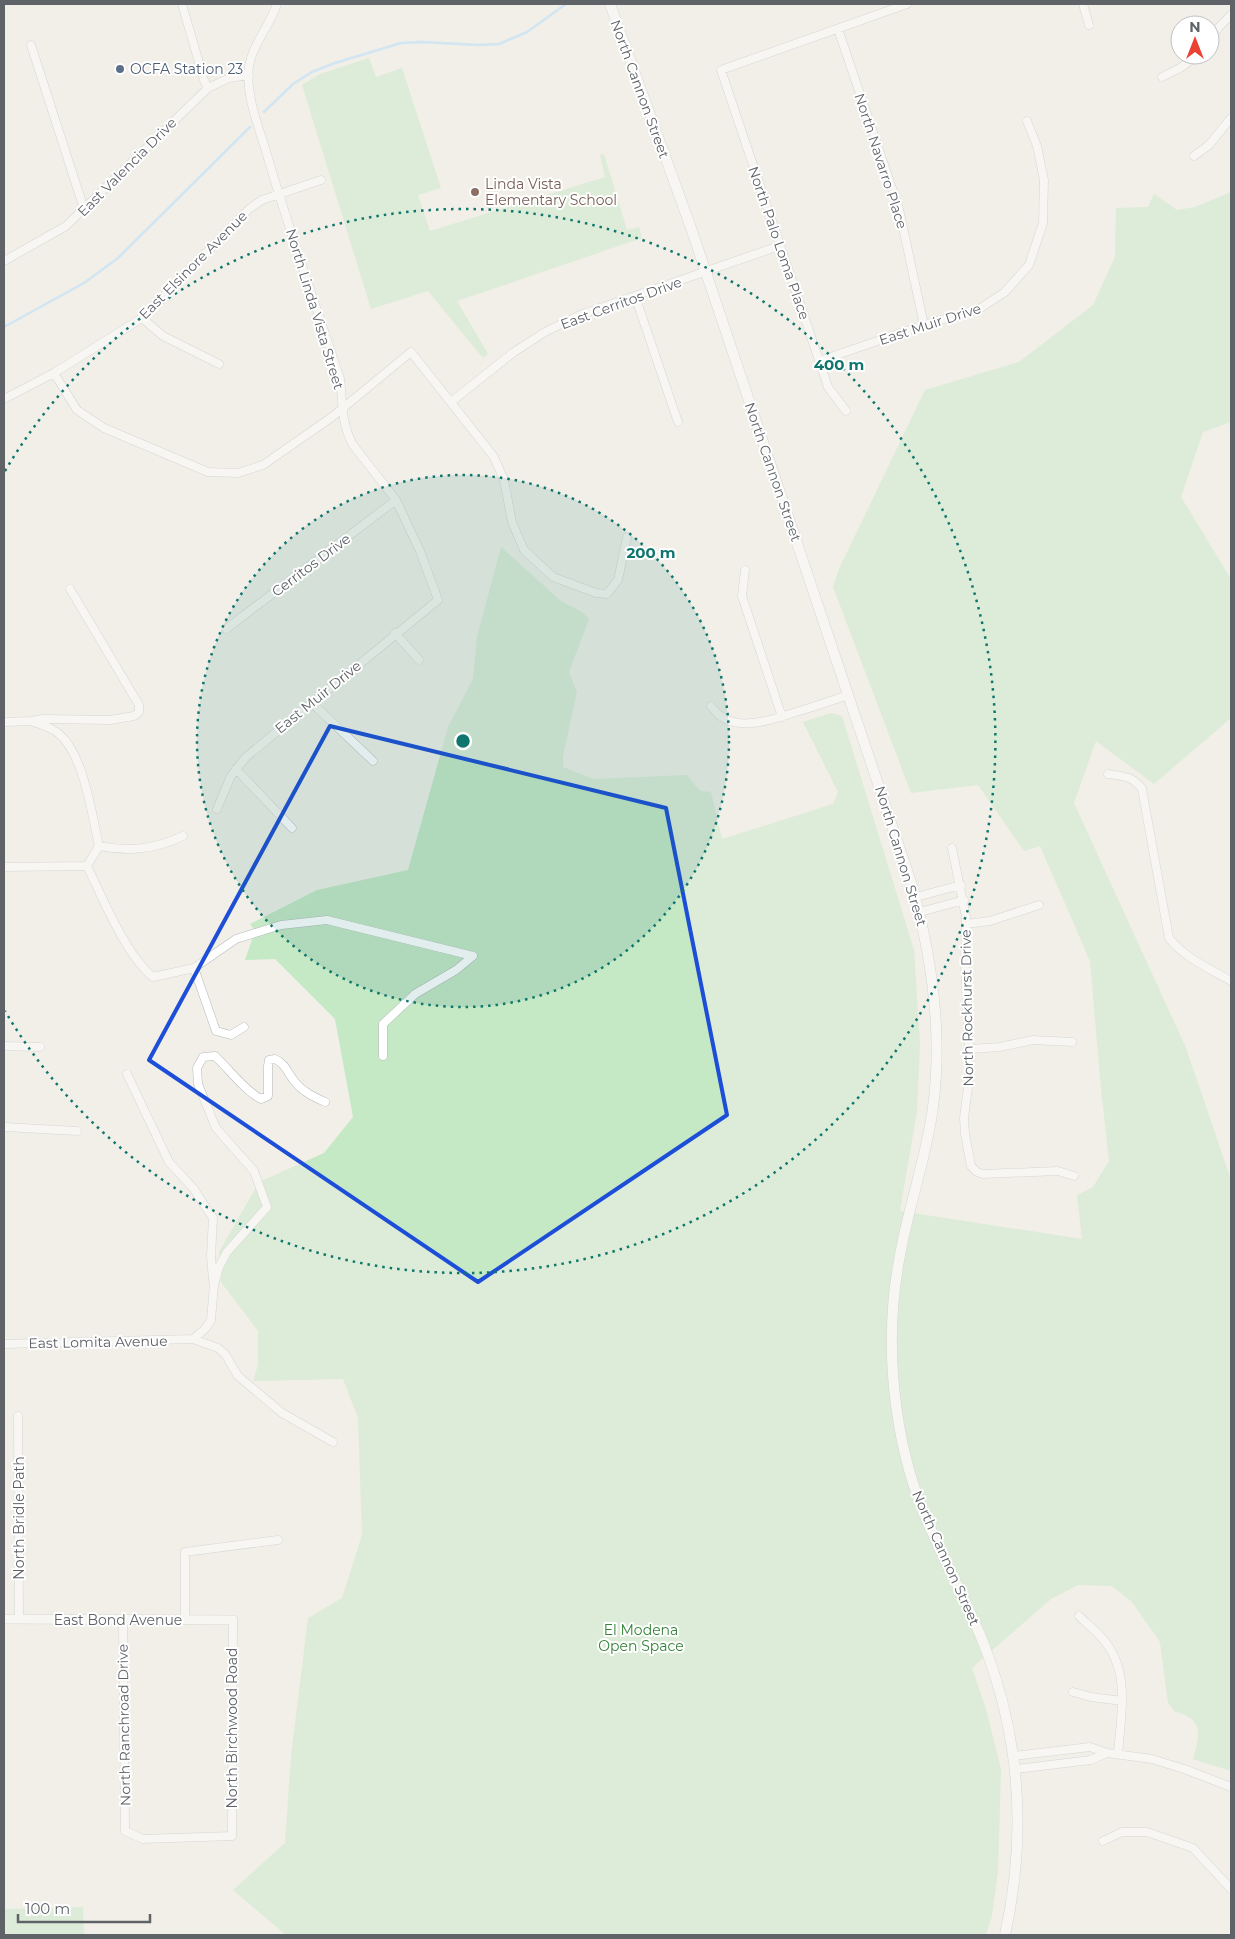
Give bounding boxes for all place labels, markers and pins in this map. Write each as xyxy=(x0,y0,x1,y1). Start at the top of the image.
place label: OCFA Station 23 xyxy=(130,60,243,78)
marker: OCFA Station 23 xyxy=(114,63,126,75)
place label: Linda Vista Elementary School xyxy=(485,175,617,209)
marker: Linda Vista Elementary School xyxy=(469,186,481,198)
centre of rings xyxy=(454,732,472,750)

